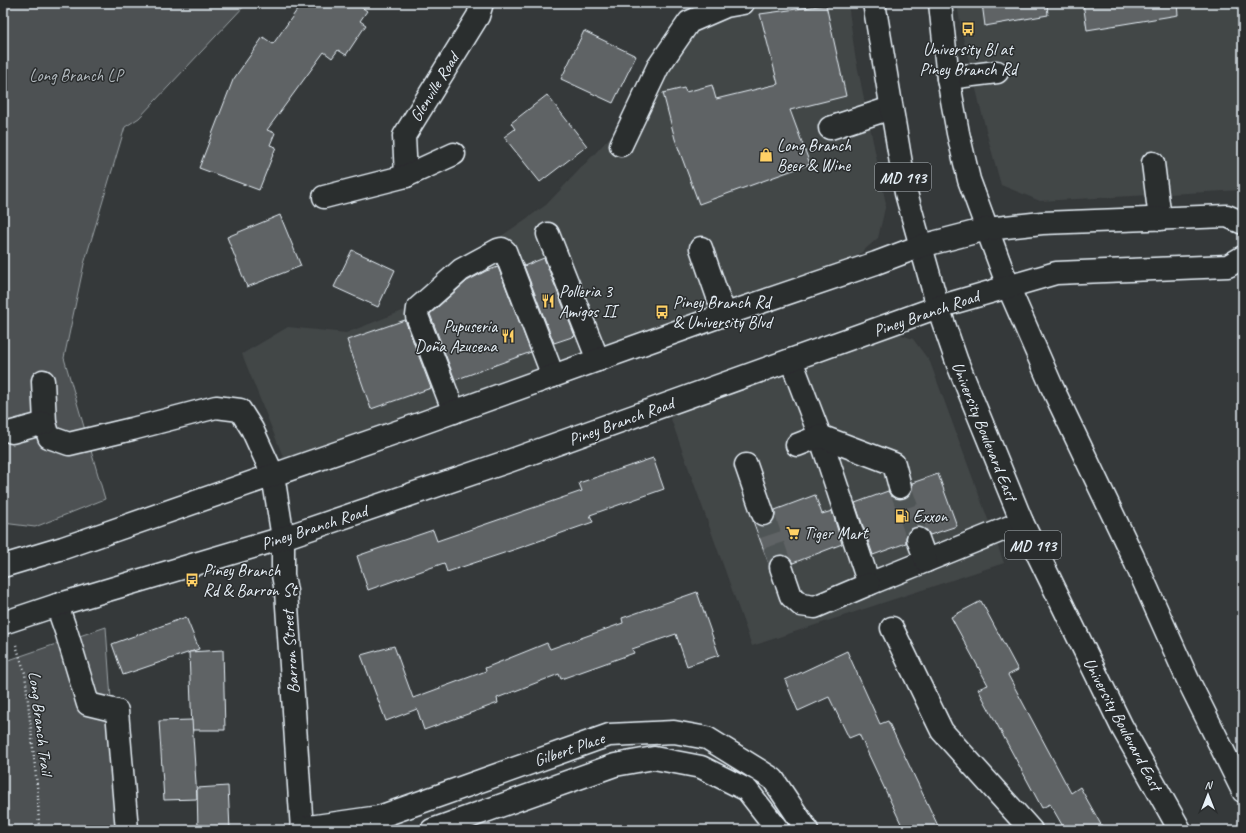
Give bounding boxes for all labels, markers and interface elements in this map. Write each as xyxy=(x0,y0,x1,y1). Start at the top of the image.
bus stop icon: University Bl at Piney Branch Rd xyxy=(960,21,976,37)
place label: University Bl at Piney Branch Rd xyxy=(919,39,1019,80)
street label: Glenville Road xyxy=(405,47,465,126)
park label: Long Branch LP xyxy=(29,65,125,86)
place label: Long Branch Beer & Wine xyxy=(777,135,851,176)
shop icon: Long Branch Beer & Wine xyxy=(758,147,774,163)
road number: MD 193 xyxy=(875,163,931,191)
place label: Polleria 3 Amigos II xyxy=(559,281,620,322)
street label: Piney Branch Road xyxy=(871,285,984,341)
place label: Piney Branch Rd & University Blvd xyxy=(673,292,774,333)
restaurant icon: Polleria 3 Amigos II xyxy=(540,293,556,309)
bus stop icon: Piney Branch Rd & University Blvd xyxy=(654,304,670,320)
place label: Pupuseria Doña Azucena xyxy=(415,316,499,357)
restaurant icon: Pupuseria Doña Azucena xyxy=(500,328,516,344)
street label: University Boulevard East xyxy=(947,359,1023,506)
street label: Piney Branch Road xyxy=(566,392,679,450)
street label: Piney Branch Road xyxy=(259,500,372,554)
place label: Exxon xyxy=(913,506,949,527)
fuel station icon: Exxon xyxy=(894,508,910,524)
place label: Tiger Mart xyxy=(804,523,870,544)
supermarket icon: Tiger Mart xyxy=(785,525,801,541)
road number: MD 193 xyxy=(1005,531,1061,559)
place label: Piney Branch Rd & Barron St xyxy=(203,560,299,601)
bus stop icon: Piney Branch Rd & Barron St xyxy=(184,572,200,588)
street label: Barron Street xyxy=(277,607,304,694)
street label: University Boulevard East xyxy=(1079,654,1168,796)
street label: Long Branch Trail xyxy=(24,670,58,779)
street label: Gilbert Place xyxy=(531,727,608,771)
north arrow xyxy=(1188,775,1228,815)
text: N xyxy=(1205,778,1214,792)

